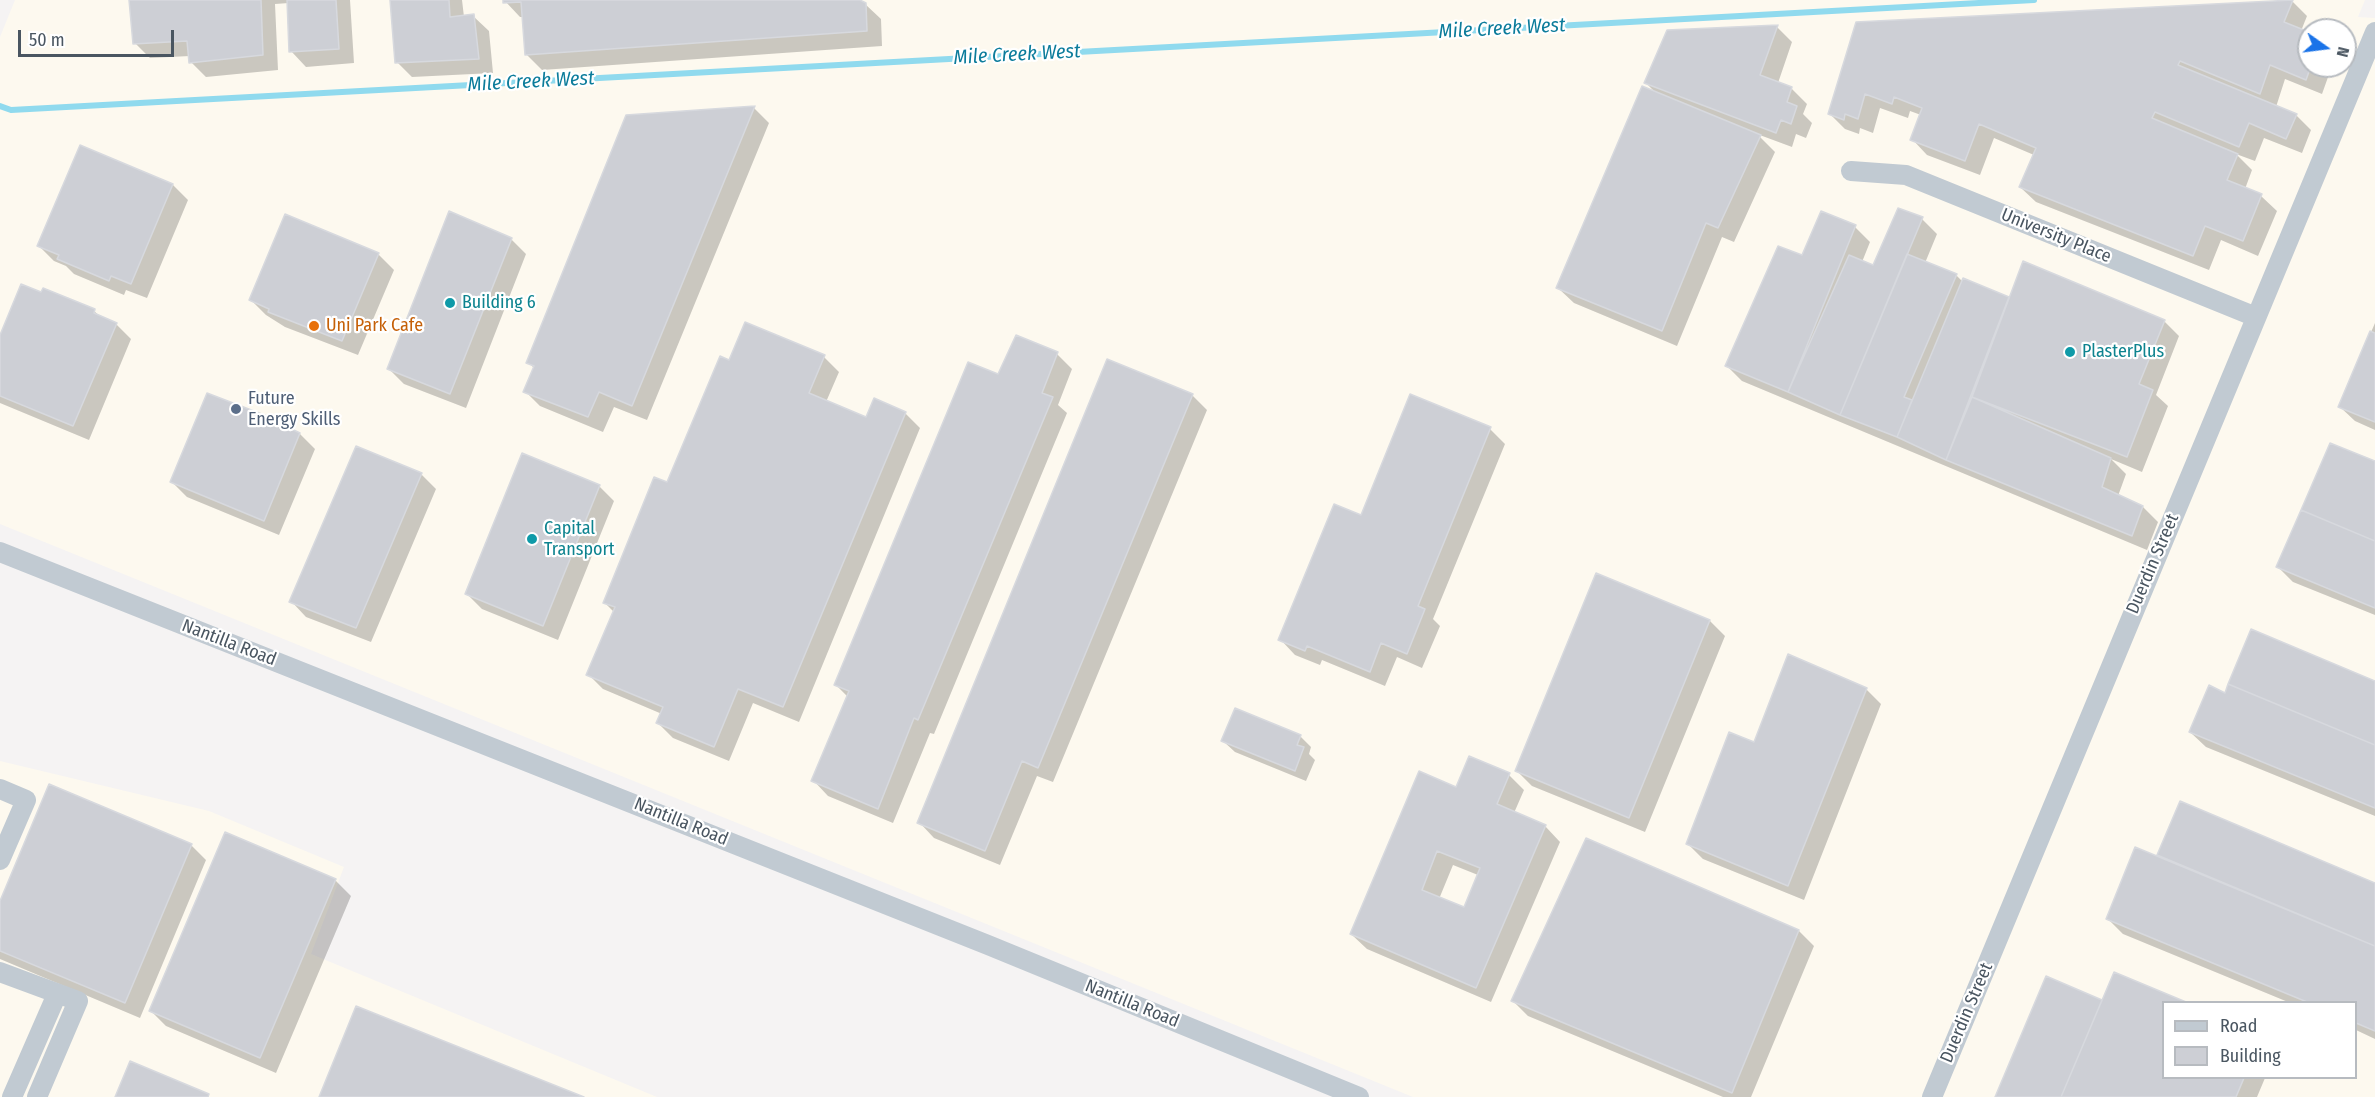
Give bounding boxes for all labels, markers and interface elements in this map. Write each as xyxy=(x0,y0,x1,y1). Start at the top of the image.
water label: Mile Creek West xyxy=(1438,14,1566,44)
scale bar xyxy=(21,18,177,56)
north arrow xyxy=(2297,18,2357,78)
text: 50 m xyxy=(29,29,65,51)
water label: Mile Creek West xyxy=(953,40,1081,70)
text: N xyxy=(2333,45,2353,59)
water label: Mile Creek West xyxy=(467,67,595,97)
street label: University Place xyxy=(1998,204,2114,268)
place label: Building 6 xyxy=(462,292,536,314)
marker: Building 6 xyxy=(443,296,457,310)
place label: Uni Park Cafe xyxy=(326,315,423,337)
marker: Uni Park Cafe xyxy=(307,319,321,333)
place label: PlasterPlus xyxy=(2082,341,2164,363)
marker: PlasterPlus xyxy=(2063,345,2077,359)
place label: Future Energy Skills xyxy=(248,388,340,430)
marker: Future Energy Skills xyxy=(229,402,243,416)
street label: Duerdin Street xyxy=(2122,511,2184,617)
place label: Capital Transport xyxy=(544,518,615,560)
marker: Capital Transport xyxy=(525,532,539,546)
street label: Nantilla Road xyxy=(179,615,279,671)
street label: Nantilla Road xyxy=(631,793,731,851)
street label: Duerdin Street xyxy=(1936,960,1998,1066)
street label: Nantilla Road xyxy=(1082,975,1182,1033)
legend xyxy=(2162,1001,2357,1079)
text: Road xyxy=(2220,1015,2257,1037)
text: Building xyxy=(2220,1045,2281,1067)

